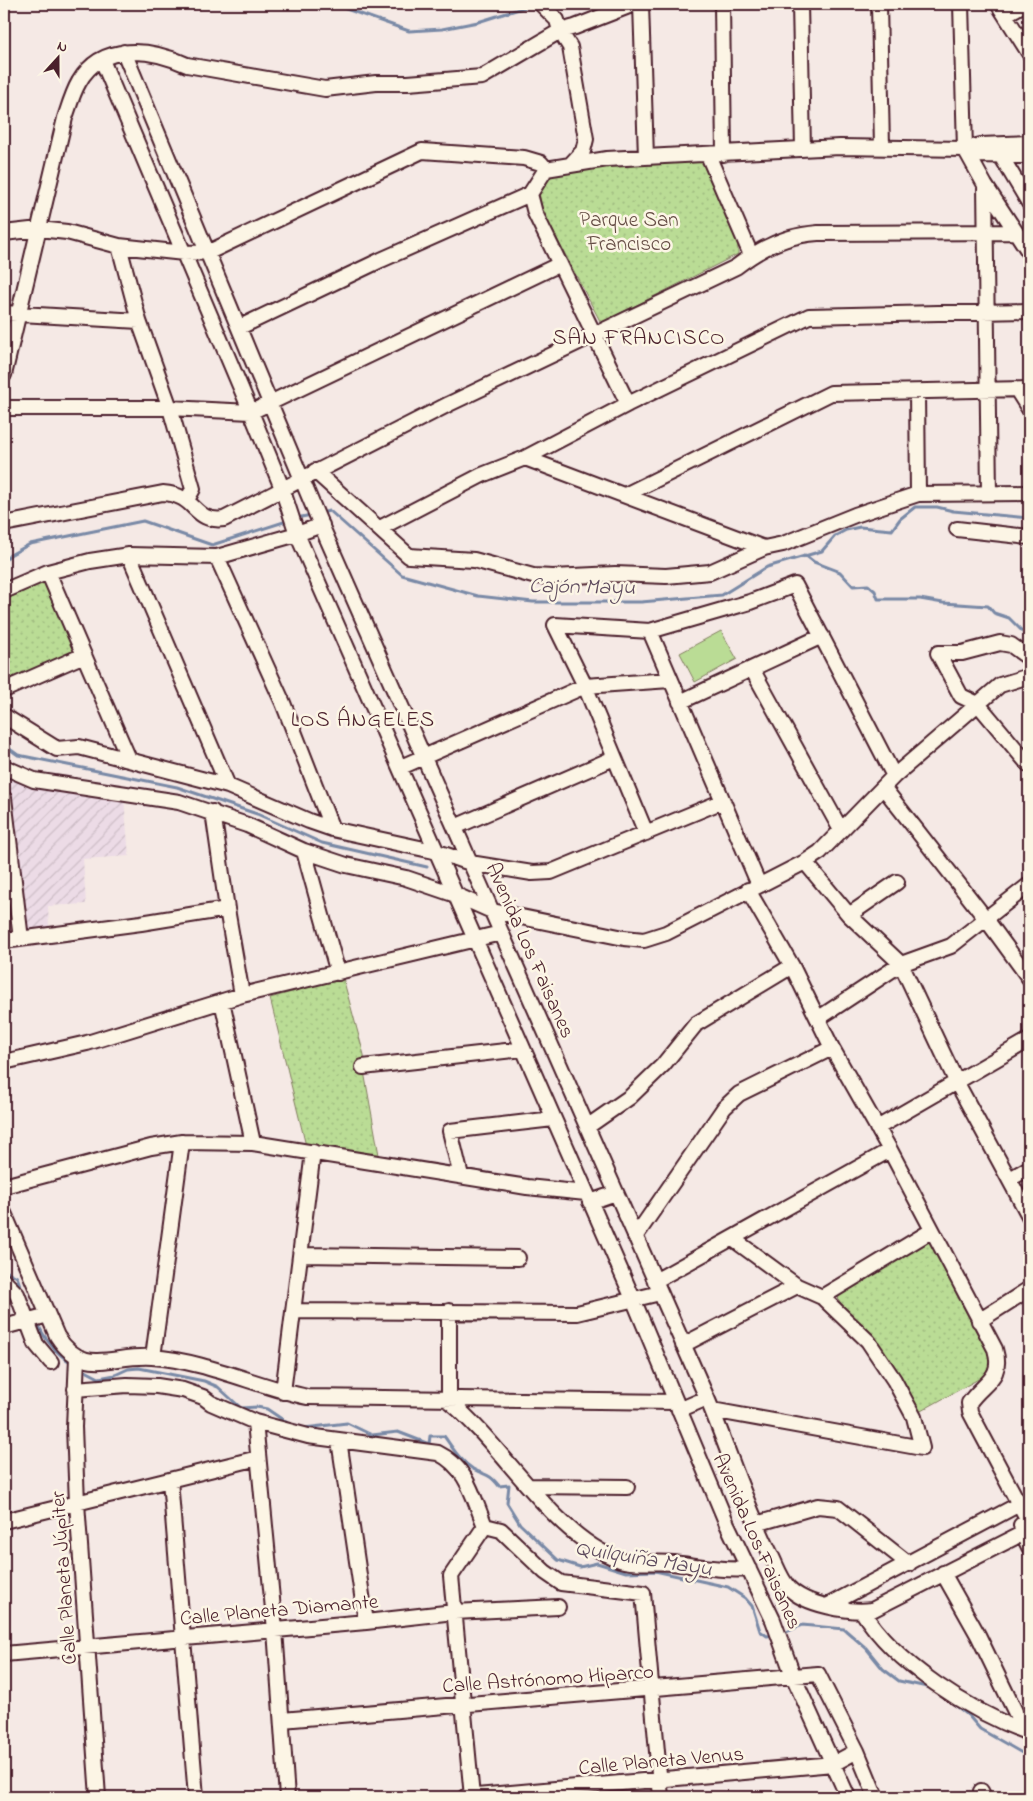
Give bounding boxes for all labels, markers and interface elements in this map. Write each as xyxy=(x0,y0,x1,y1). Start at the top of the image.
north arrow xyxy=(32,32,82,82)
text: N xyxy=(54,36,70,59)
park label: Parque San Francisco xyxy=(579,206,679,260)
district label: SAN FRANCISCO xyxy=(552,323,726,355)
water label: Cajón Mayu xyxy=(529,571,636,605)
district label: LOS ÁNGELES xyxy=(291,705,435,737)
street label: Avenida Los Faisanes xyxy=(477,858,581,1043)
street label: Avenida Los Faisanes xyxy=(704,1449,808,1634)
street label: Calle Planeta Júpiter xyxy=(44,1489,86,1666)
water label: Quilquiña Mayu xyxy=(573,1533,715,1587)
street label: Calle Planeta Diamante xyxy=(179,1587,380,1635)
street label: Calle Astrónomo Hiparco xyxy=(441,1658,655,1702)
street label: Calle Planeta Venus xyxy=(577,1740,745,1784)

